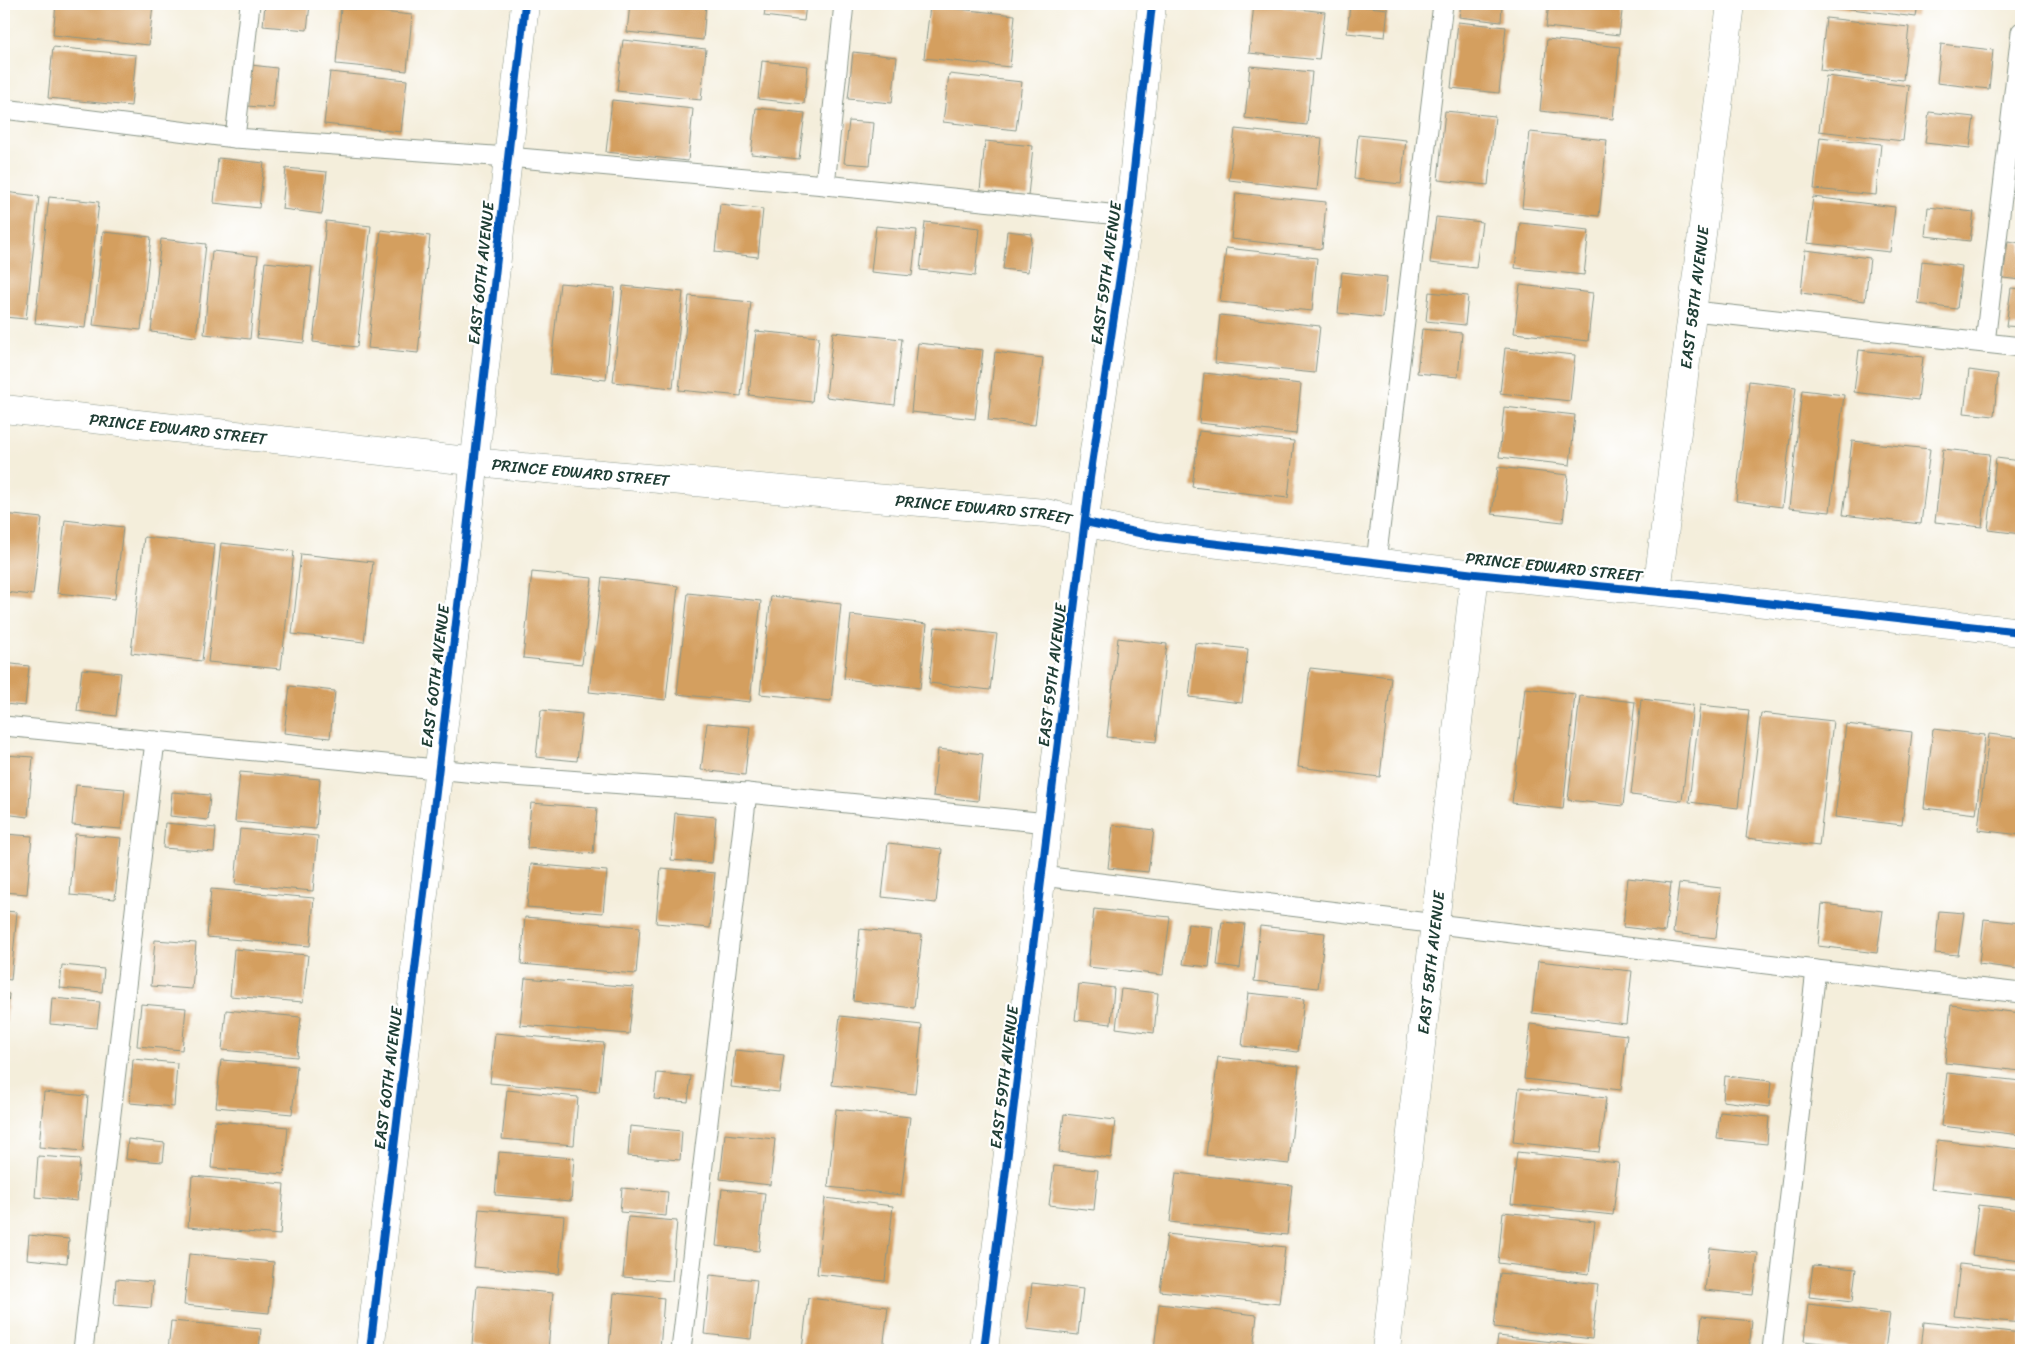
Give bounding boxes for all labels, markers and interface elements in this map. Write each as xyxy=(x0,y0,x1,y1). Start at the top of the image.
street label: EAST 59TH AVENUE xyxy=(1082,198,1131,346)
street label: EAST 60TH AVENUE xyxy=(459,199,503,346)
street label: EAST 58TH AVENUE xyxy=(1671,223,1718,371)
street label: PRINCE EDWARD STREET xyxy=(88,404,269,453)
street label: PRINCE EDWARD STREET xyxy=(490,449,672,494)
street label: PRINCE EDWARD STREET xyxy=(894,485,1076,533)
street label: PRINCE EDWARD STREET xyxy=(1464,543,1645,591)
street label: EAST 59TH AVENUE xyxy=(1029,601,1075,748)
street label: EAST 60TH AVENUE xyxy=(412,602,458,749)
street label: EAST 58TH AVENUE xyxy=(1408,888,1453,1036)
street label: EAST 59TH AVENUE xyxy=(981,1003,1027,1150)
street label: EAST 60TH AVENUE xyxy=(365,1004,411,1151)

